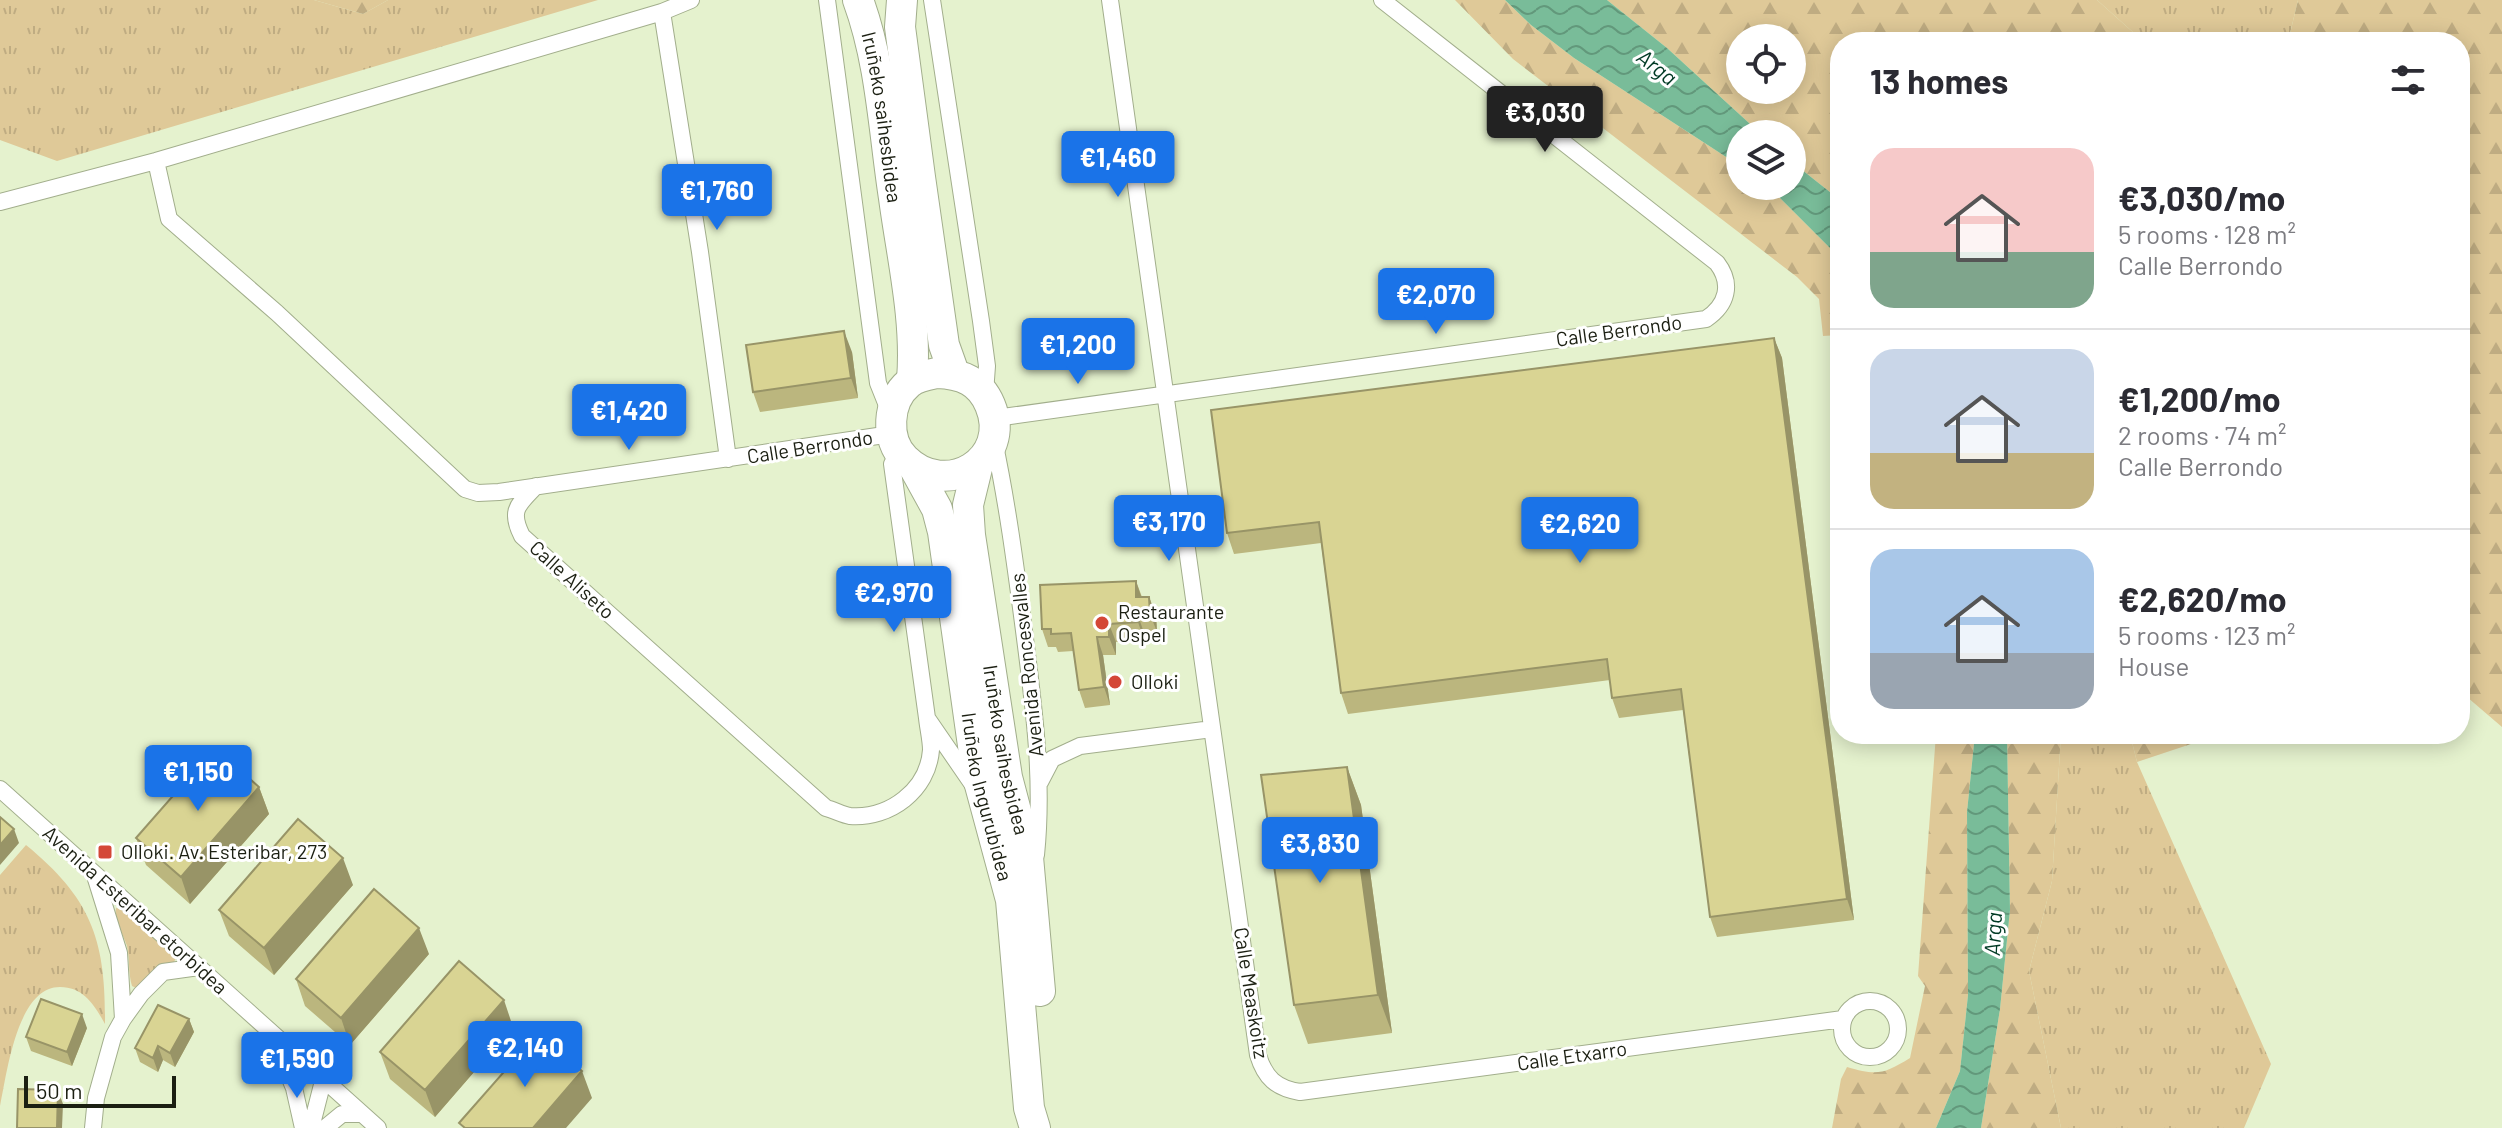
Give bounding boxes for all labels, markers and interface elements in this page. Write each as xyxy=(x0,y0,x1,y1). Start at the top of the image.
map controls xyxy=(1726,24,1806,200)
button: locate xyxy=(1726,24,1806,104)
street label: Iruñeko saihesbidea xyxy=(857,29,908,204)
water label: Arga xyxy=(1632,43,1683,90)
icon: filters xyxy=(2386,58,2430,102)
text: 13 homes xyxy=(1870,60,2008,101)
pin: €3,030 xyxy=(1480,86,1610,154)
text: €3,030 xyxy=(1505,96,1585,127)
button: layers xyxy=(1726,120,1806,200)
pin: €1,460 xyxy=(1053,131,1183,199)
text: €1,460 xyxy=(1079,141,1157,172)
pin: €1,760 xyxy=(652,164,782,232)
text: €1,760 xyxy=(680,174,754,205)
text: €3,030/mo xyxy=(2118,177,2285,218)
icon: home xyxy=(1934,180,2030,276)
text: 5 rooms · 128 m² xyxy=(2118,218,2296,249)
text: Calle Berrondo xyxy=(2118,249,2283,280)
pin: €2,070 xyxy=(1371,268,1501,336)
text: €2,070 xyxy=(1396,278,1476,309)
street label: Calle Berrondo xyxy=(1554,309,1683,351)
pin: €1,200 xyxy=(1013,318,1143,386)
text: €1,200 xyxy=(1040,328,1116,359)
text: €1,200/mo xyxy=(2118,378,2281,419)
icon: home xyxy=(1934,381,2030,477)
pin: €1,420 xyxy=(564,384,694,452)
text: €1,420 xyxy=(590,394,668,425)
text: 2 rooms · 74 m² xyxy=(2118,419,2286,450)
street label: Calle Berrondo xyxy=(745,424,874,468)
text: Calle Berrondo xyxy=(2118,450,2283,481)
pin: €3,170 xyxy=(1104,495,1234,563)
pin: €2,620 xyxy=(1515,497,1645,565)
text: €3,170 xyxy=(1132,505,1206,536)
text: €2,620 xyxy=(1539,507,1621,538)
street label: Calle Aliseto xyxy=(525,535,620,624)
pin: €2,970 xyxy=(829,566,959,634)
street label: Avenida Roncesvalles xyxy=(1004,572,1048,758)
text: €2,970 xyxy=(854,576,934,607)
text: €2,620/mo xyxy=(2118,578,2287,619)
icon: home xyxy=(1934,581,2030,677)
place label: Restaurante Ospel xyxy=(1118,599,1224,646)
marker: Restaurante Ospel xyxy=(1093,614,1111,632)
text: 5 rooms · 123 m² xyxy=(2118,619,2296,650)
text: House xyxy=(2118,650,2189,681)
street label: Iruñeko saihesbidea xyxy=(979,663,1035,837)
place label: Olloki xyxy=(1131,669,1179,693)
marker: Olloki xyxy=(1106,673,1124,691)
street label: Iruñeko Ingurubidea xyxy=(957,711,1018,883)
pin: €1,150 xyxy=(133,745,263,813)
text: €1,150 xyxy=(163,755,233,786)
pin: €3,830 xyxy=(1255,817,1385,885)
street label: Avenida Esteribar etorbidea xyxy=(38,820,233,998)
text: €3,830 xyxy=(1280,827,1360,858)
place label: Olloki. Av. Esteribar, 273 xyxy=(121,839,327,863)
marker: Olloki. Av. Esteribar, 273 xyxy=(96,843,114,861)
water label: Arga xyxy=(1978,912,2006,956)
street label: Calle Measkoitz xyxy=(1230,925,1274,1060)
pin: €2,140 xyxy=(460,1021,590,1089)
text: €2,140 xyxy=(486,1031,564,1062)
pin: €1,590 xyxy=(232,1032,362,1100)
street label: Calle Etxarro xyxy=(1515,1035,1628,1075)
text: €1,590 xyxy=(259,1042,335,1073)
scale bar xyxy=(24,1072,176,1108)
text: 50 m xyxy=(36,1077,82,1103)

